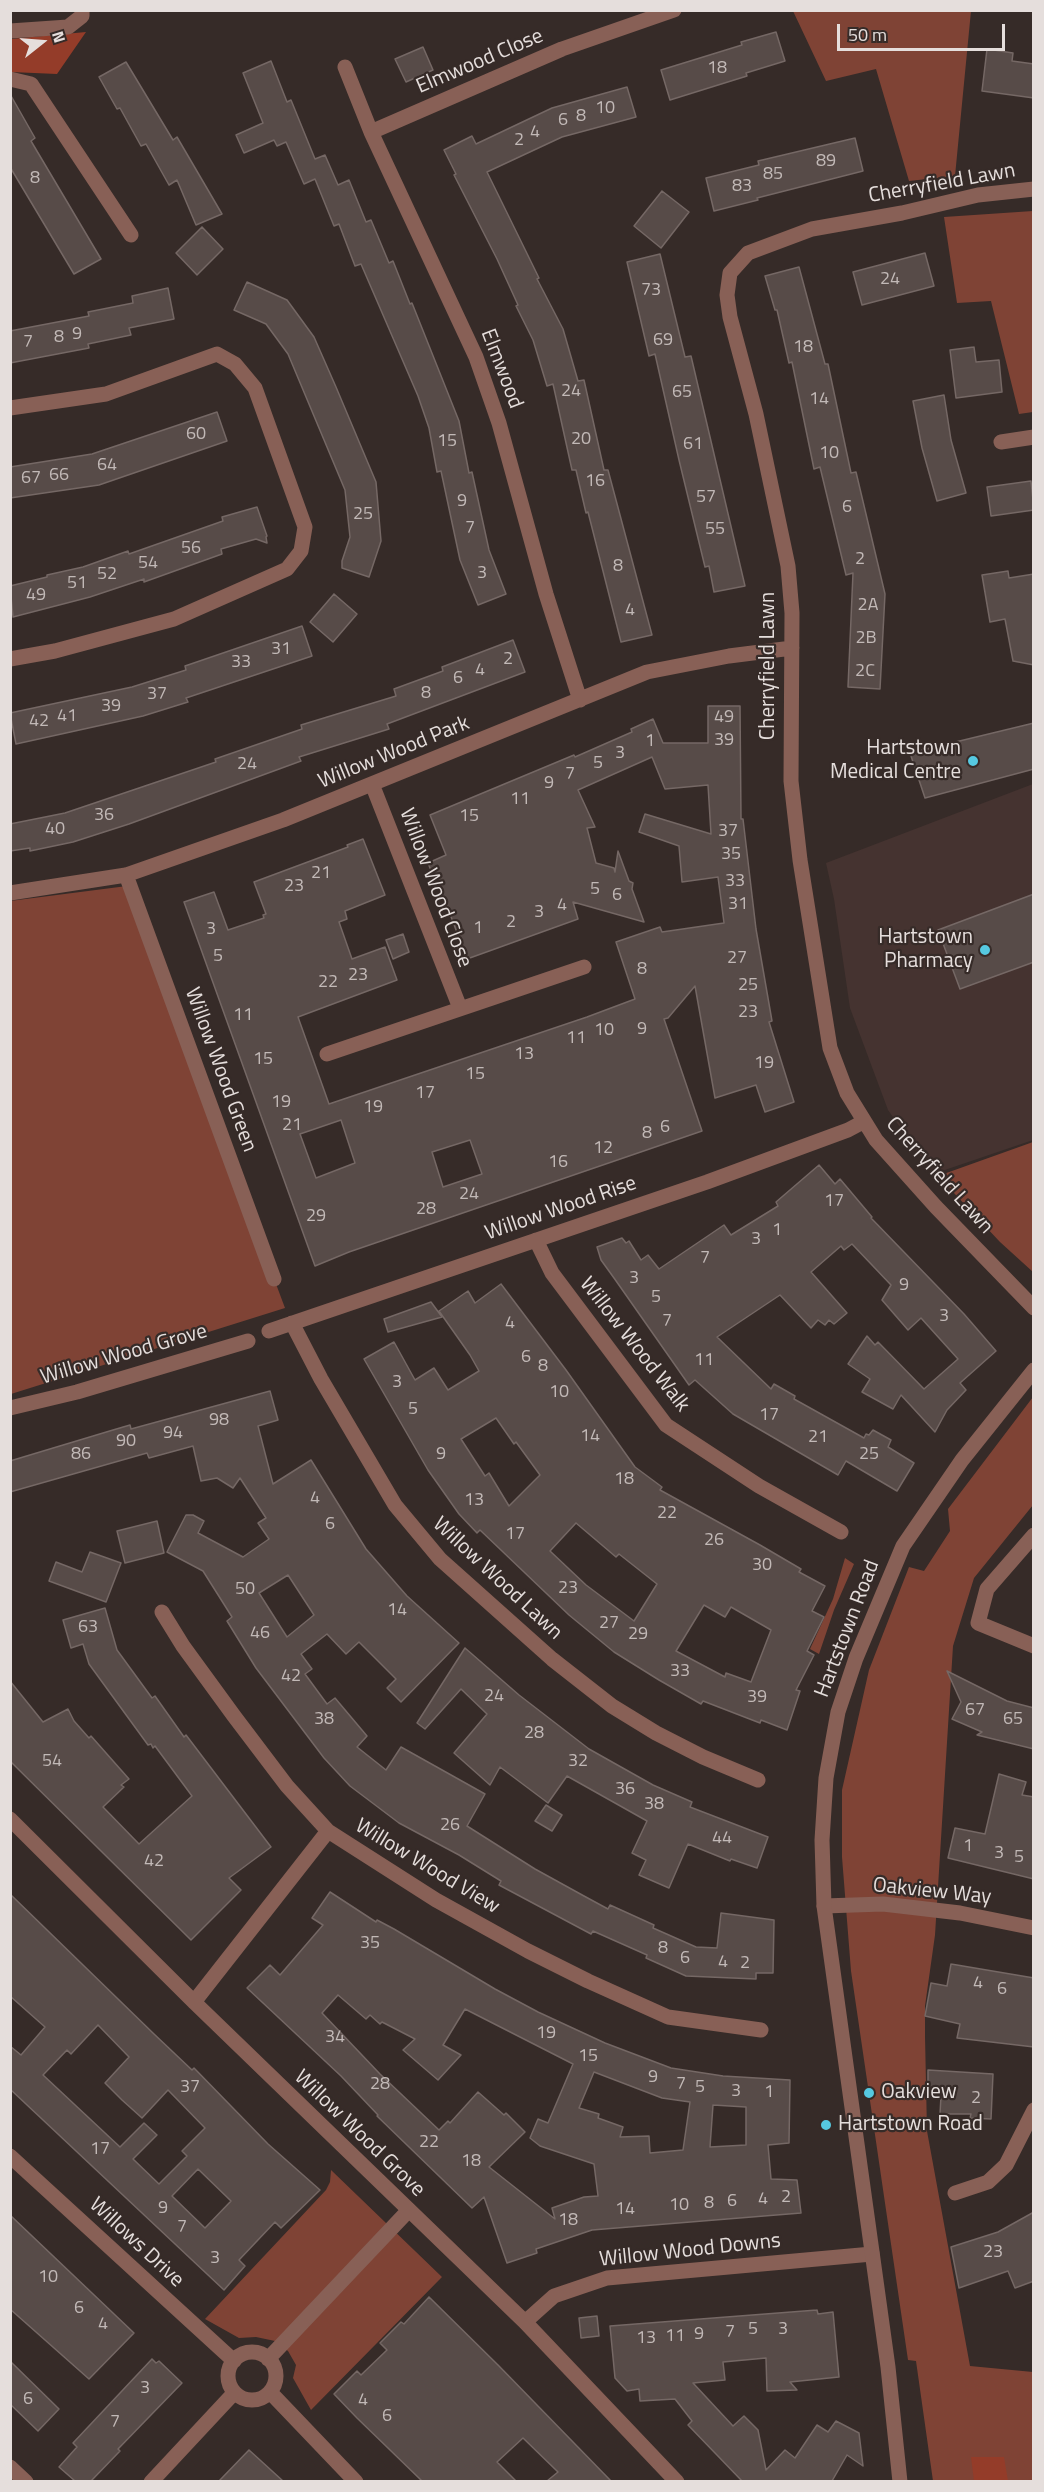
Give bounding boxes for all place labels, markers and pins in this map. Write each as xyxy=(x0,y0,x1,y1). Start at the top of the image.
place label: Hartstown Medical Centre xyxy=(830,736,961,786)
marker: Hartstown Medical Centre xyxy=(966,754,980,768)
place label: Hartstown Pharmacy xyxy=(878,925,973,975)
marker: Hartstown Pharmacy xyxy=(978,943,992,957)
place label: Oakview xyxy=(881,2080,957,2106)
marker: Oakview xyxy=(862,2086,876,2100)
place label: Hartstown Road xyxy=(838,2112,983,2138)
marker: Hartstown Road xyxy=(819,2118,833,2132)

